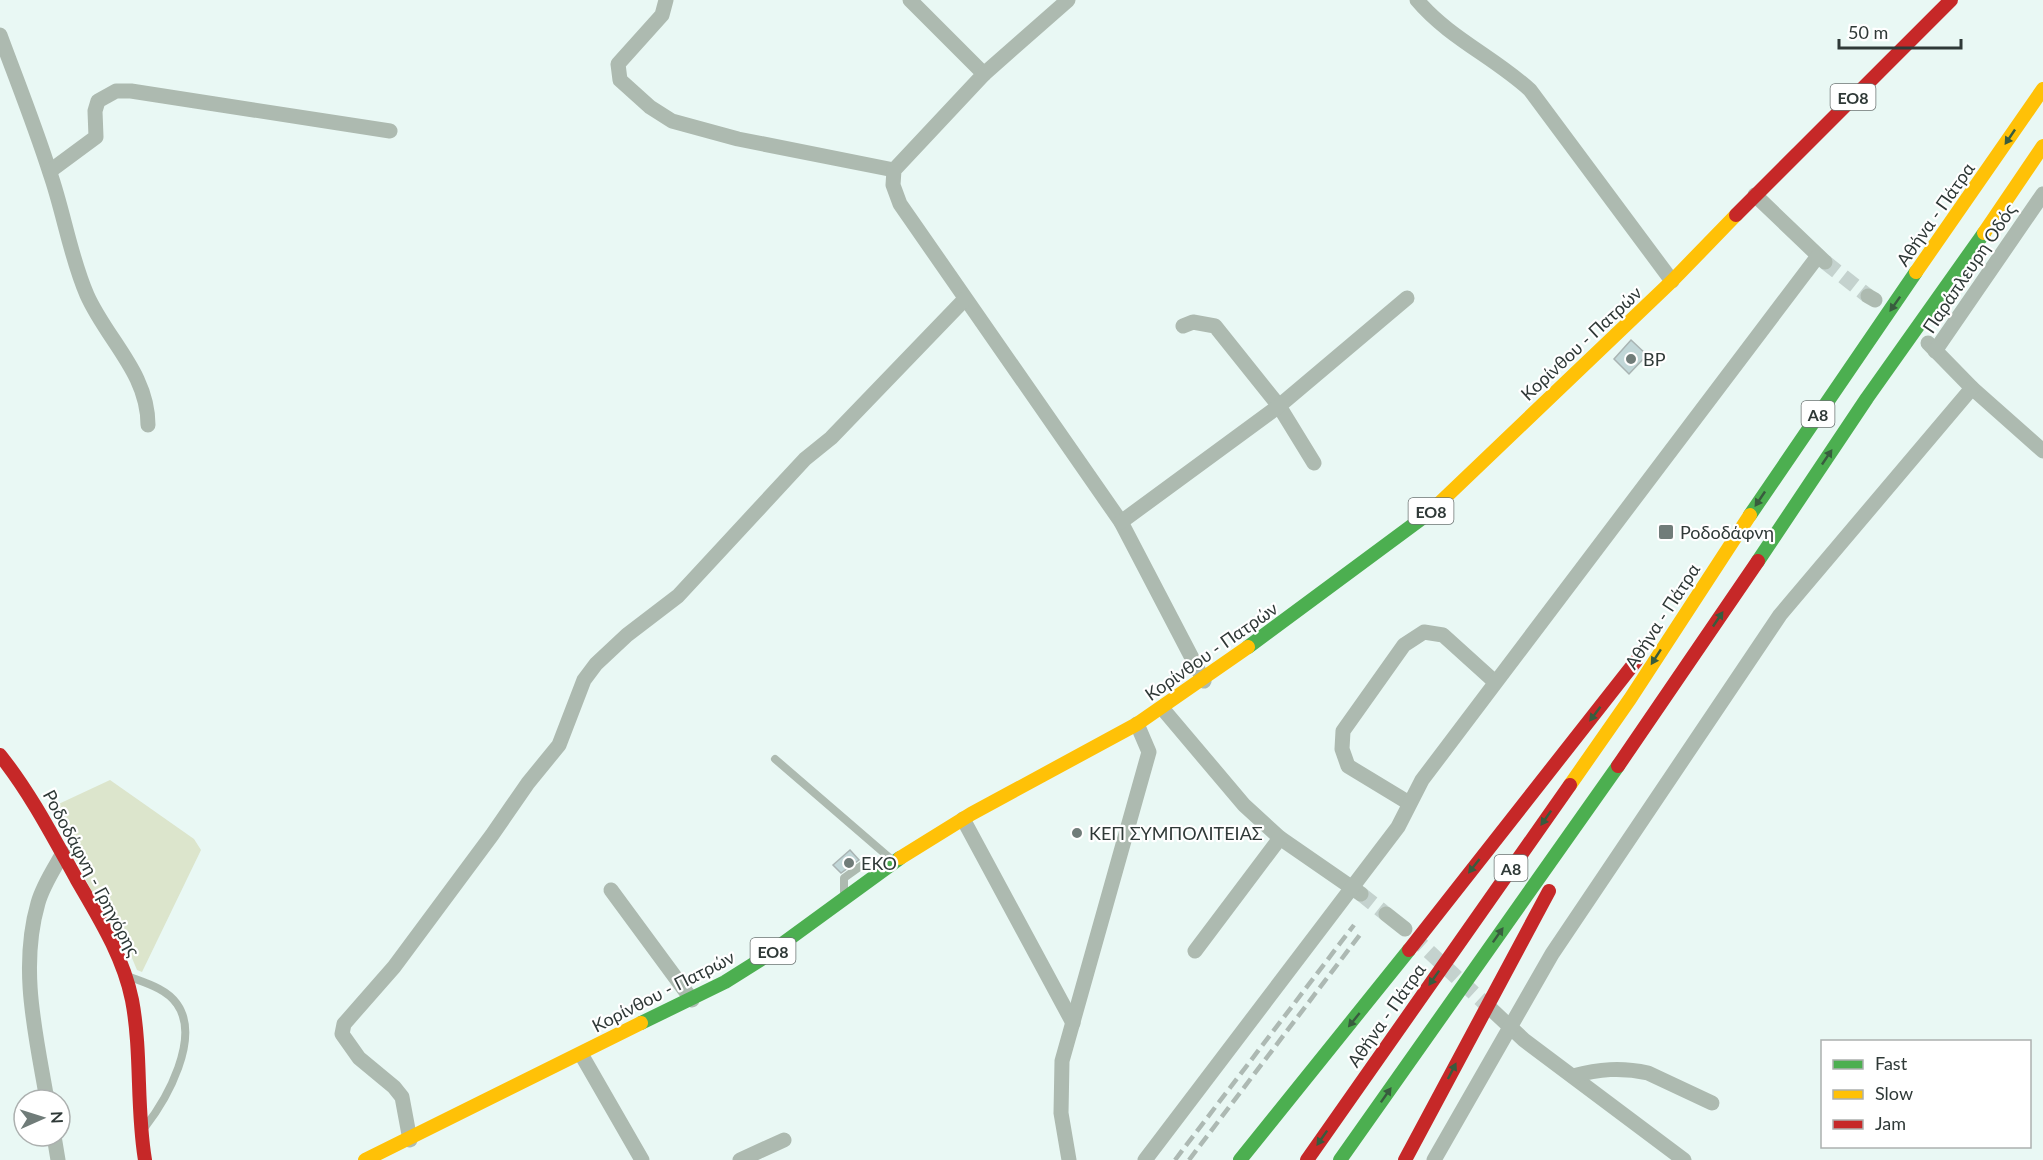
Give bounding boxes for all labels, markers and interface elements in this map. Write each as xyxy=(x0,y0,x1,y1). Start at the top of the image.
scale bar xyxy=(1839,12,1960,50)
text: 50 m xyxy=(1848,21,1888,43)
road number: ΕΟ8 xyxy=(1830,84,1876,110)
one-way arrow xyxy=(2005,129,2016,145)
street label: Αθήνα - Πάτρα xyxy=(1891,158,1979,270)
street label: Παράπλευρη Οδός xyxy=(1917,198,2021,337)
street label: Κορίνθου - Πατρών xyxy=(1516,281,1646,405)
one-way arrow xyxy=(1889,295,1901,311)
place label: BP xyxy=(1643,348,1666,370)
marker: BP xyxy=(1624,352,1638,366)
road number: Α8 xyxy=(1802,401,1834,427)
one-way arrow xyxy=(1821,450,1833,466)
one-way arrow xyxy=(1755,491,1766,507)
road number: ΕΟ8 xyxy=(1408,498,1454,524)
place label: Ροδοδάφνη xyxy=(1680,521,1774,543)
marker: Ροδοδάφνη xyxy=(1657,523,1675,541)
street label: Αθήνα - Πάτρα xyxy=(1620,559,1704,673)
street label: Κορίνθου - Πατρών xyxy=(1140,597,1282,705)
one-way arrow xyxy=(1713,611,1724,628)
one-way arrow xyxy=(1651,649,1662,666)
one-way arrow xyxy=(1589,705,1601,721)
street label: Ροδοδάφνη - Γρηγόρης xyxy=(39,786,146,961)
one-way arrow xyxy=(1540,810,1552,826)
place label: ΚΕΠ ΣΥΜΠΟΛΙΤΕΙΑΣ xyxy=(1089,822,1263,844)
marker: ΚΕΠ ΣΥΜΠΟΛΙΤΕΙΑΣ xyxy=(1070,826,1084,840)
place label: EKO xyxy=(861,852,897,874)
road number: Α8 xyxy=(1494,855,1528,881)
marker: EKO xyxy=(842,856,856,870)
one-way arrow xyxy=(1468,859,1480,874)
one-way arrow xyxy=(1492,928,1504,944)
road number: ΕΟ8 xyxy=(750,938,796,964)
street label: Κορίνθου - Πατρών xyxy=(588,946,738,1036)
street label: Αθήνα - Πάτρα xyxy=(1342,959,1430,1071)
one-way arrow xyxy=(1428,969,1440,985)
one-way arrow xyxy=(1348,1012,1361,1027)
legend xyxy=(1821,1040,2031,1148)
text: Fast xyxy=(1875,1052,1908,1074)
one-way arrow xyxy=(1447,1063,1457,1080)
text: Slow xyxy=(1875,1082,1913,1104)
one-way arrow xyxy=(1380,1087,1391,1103)
north arrow xyxy=(12,1088,72,1148)
text: N xyxy=(48,1111,67,1124)
text: Jam xyxy=(1875,1112,1906,1134)
one-way arrow xyxy=(1316,1129,1328,1145)

